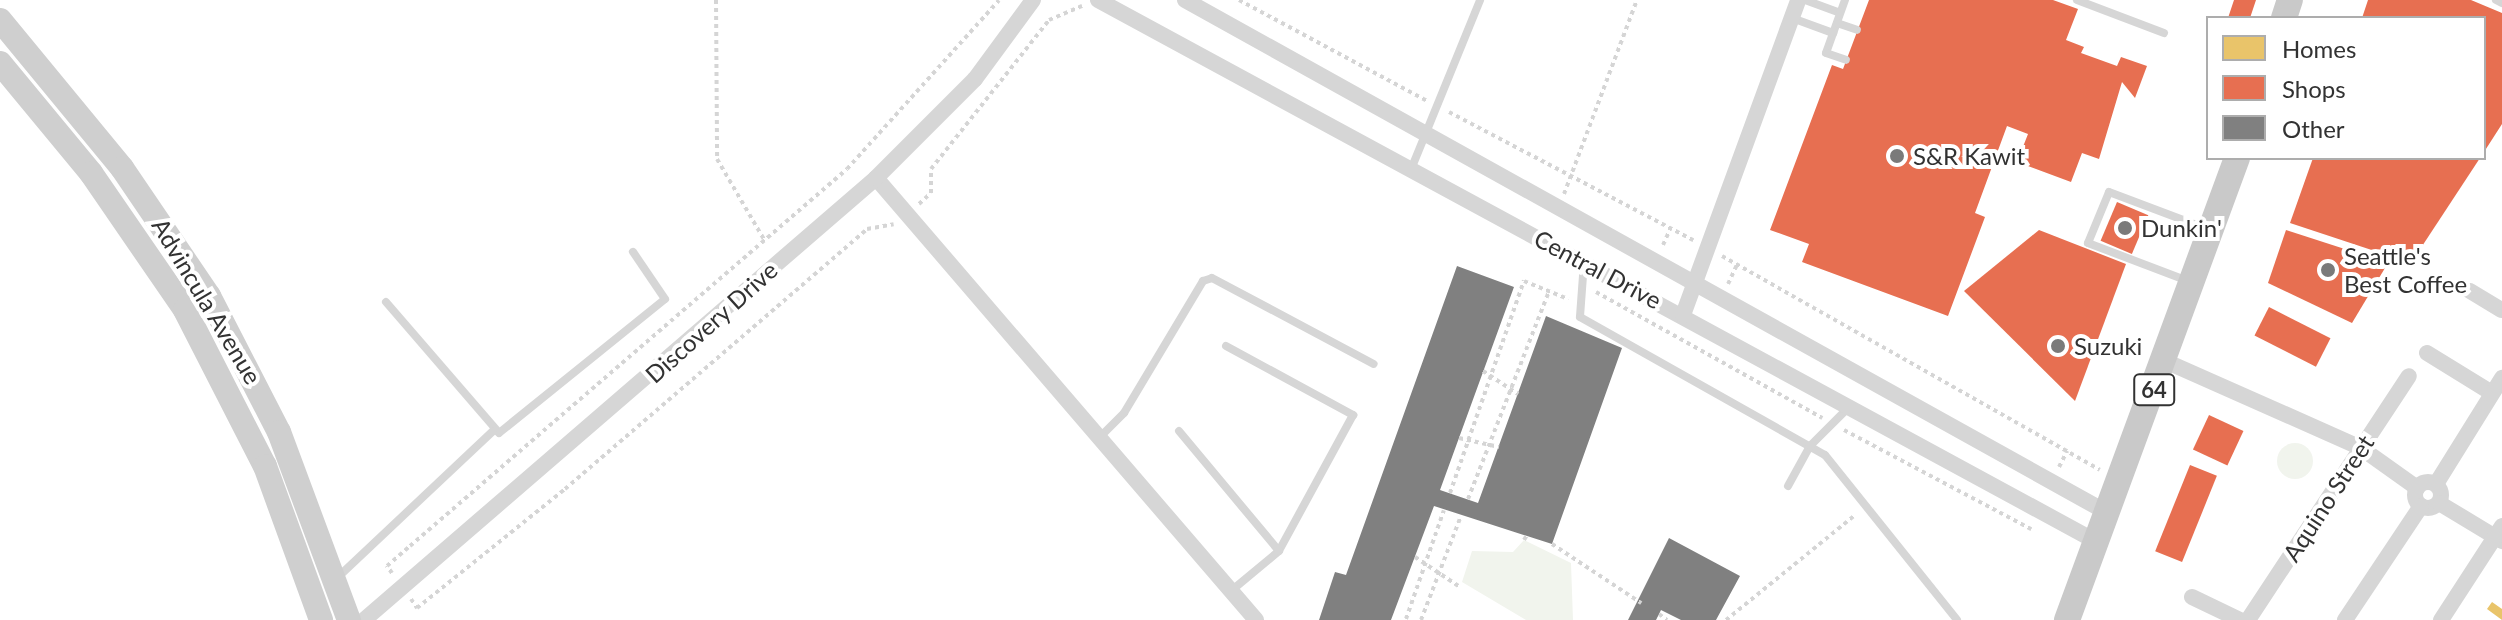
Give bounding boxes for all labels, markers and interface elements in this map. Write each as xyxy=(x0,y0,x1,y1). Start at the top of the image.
legend xyxy=(2206,16,2486,160)
text: Homes xyxy=(2282,34,2356,63)
text: Shops xyxy=(2282,74,2346,103)
text: Other xyxy=(2282,114,2345,143)
place label: S&R Kawit xyxy=(1913,142,2025,170)
marker: S&R Kawit xyxy=(1888,147,1906,165)
street label: Advincula Avenue xyxy=(146,213,268,389)
place label: Dunkin' xyxy=(2141,214,2222,242)
marker: Dunkin' xyxy=(2116,219,2134,237)
street label: Central Drive xyxy=(1530,223,1666,315)
place label: Seattle's Best Coffee xyxy=(2344,242,2467,298)
street label: Discovery Drive xyxy=(639,255,783,389)
marker: Seattle's Best Coffee xyxy=(2319,261,2337,279)
place label: Suzuki xyxy=(2074,332,2142,360)
marker: Suzuki xyxy=(2049,337,2067,355)
road number: 64 xyxy=(2132,372,2176,408)
street label: Aquino Street xyxy=(2276,429,2380,567)

